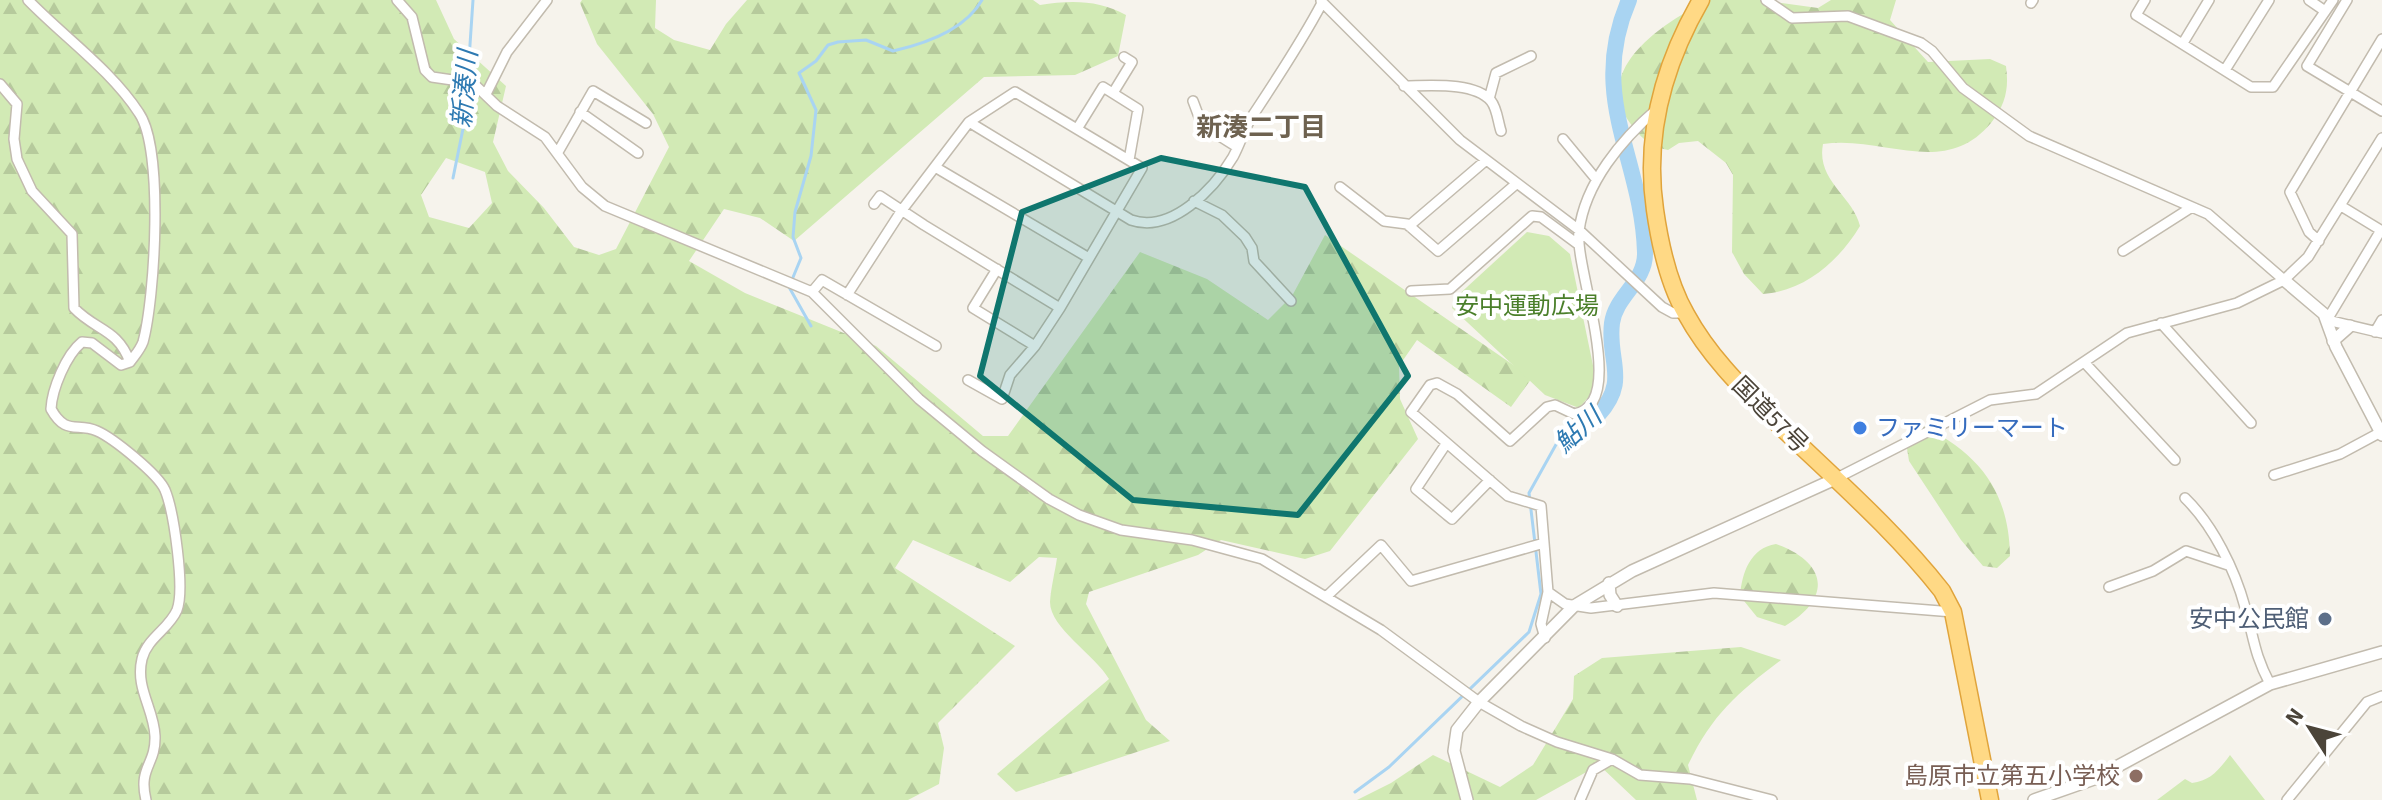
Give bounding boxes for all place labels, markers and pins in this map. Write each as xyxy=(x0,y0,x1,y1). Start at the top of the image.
place label: ファミリーマート xyxy=(1876,411,2068,446)
marker: ファミリーマート xyxy=(1851,419,1869,437)
place label: 安中公民館 xyxy=(2189,602,2309,637)
marker: 安中公民館 xyxy=(2316,610,2334,628)
place label: 島原市立第五小学校 xyxy=(1904,759,2120,794)
marker: 島原市立第五小学校 xyxy=(2127,767,2145,785)

